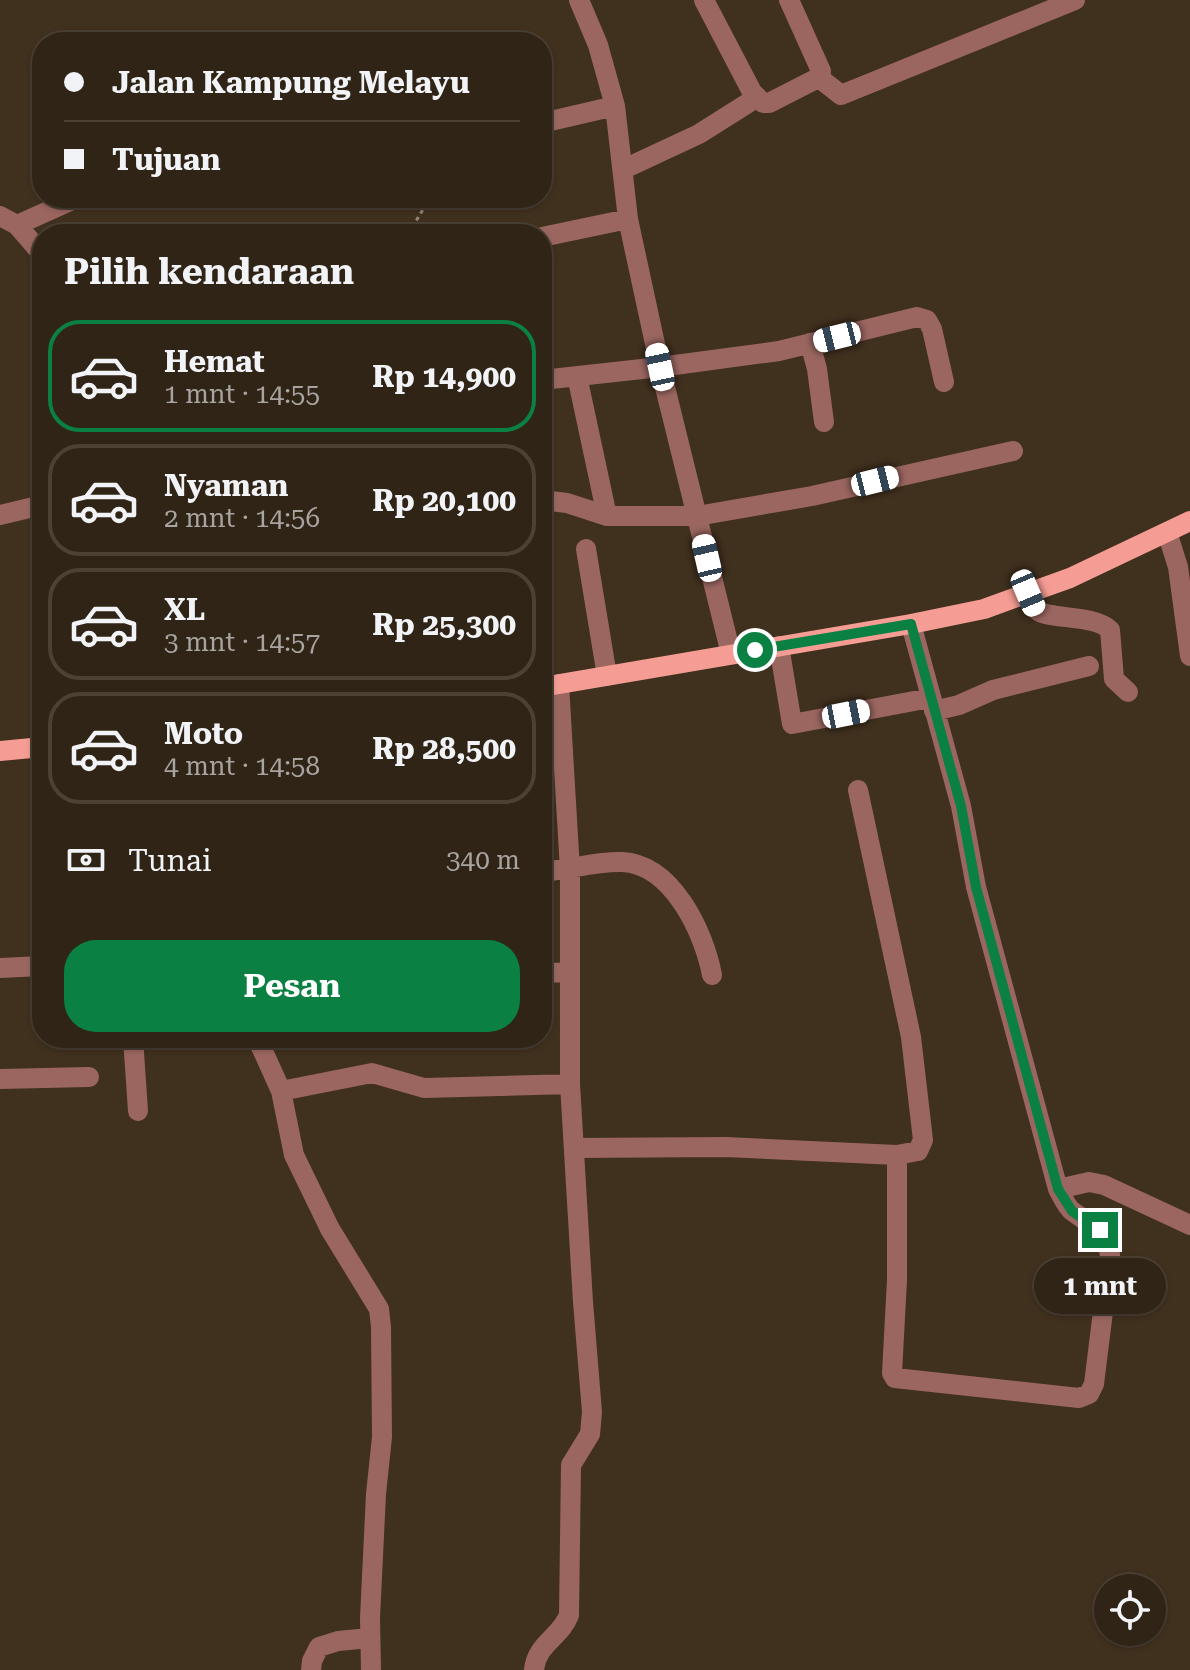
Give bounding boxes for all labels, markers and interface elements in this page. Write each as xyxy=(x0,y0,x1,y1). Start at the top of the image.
text: Jalan Kampung Melayu xyxy=(112,65,470,100)
text: Tujuan xyxy=(112,142,221,177)
text: Pilih kendaraan xyxy=(64,251,354,293)
car xyxy=(811,320,863,354)
icon: car xyxy=(68,340,140,412)
car xyxy=(643,341,677,393)
text: Hemat xyxy=(164,344,265,379)
text: Rp 14,900 xyxy=(372,359,516,394)
text: 1 mnt · 14:55 xyxy=(164,379,320,409)
icon: car xyxy=(68,464,140,536)
car xyxy=(849,464,901,498)
text: Nyaman xyxy=(164,468,289,503)
text: Rp 20,100 xyxy=(372,483,516,518)
text: 2 mnt · 14:56 xyxy=(164,503,320,533)
car xyxy=(690,532,724,584)
car xyxy=(1008,566,1048,620)
icon: car xyxy=(68,588,140,660)
text: XL xyxy=(164,592,205,627)
text: Rp 25,300 xyxy=(372,607,516,642)
text: 3 mnt · 14:57 xyxy=(164,627,320,657)
route start xyxy=(737,632,773,668)
car xyxy=(820,698,872,730)
icon: car xyxy=(68,712,140,784)
text: Moto xyxy=(164,716,243,751)
text: Rp 28,500 xyxy=(372,731,516,766)
text: 4 mnt · 14:58 xyxy=(164,751,320,781)
icon: cash xyxy=(64,838,108,882)
text: Tunai xyxy=(128,843,212,878)
text: 340 m xyxy=(446,845,520,875)
button: Pesan xyxy=(64,940,520,1032)
route end xyxy=(1082,1212,1118,1248)
callout: 1 mnt xyxy=(1034,1258,1166,1314)
text: 1 mnt xyxy=(1063,1271,1137,1301)
map controls xyxy=(1094,1574,1166,1646)
button: locate xyxy=(1094,1574,1166,1646)

